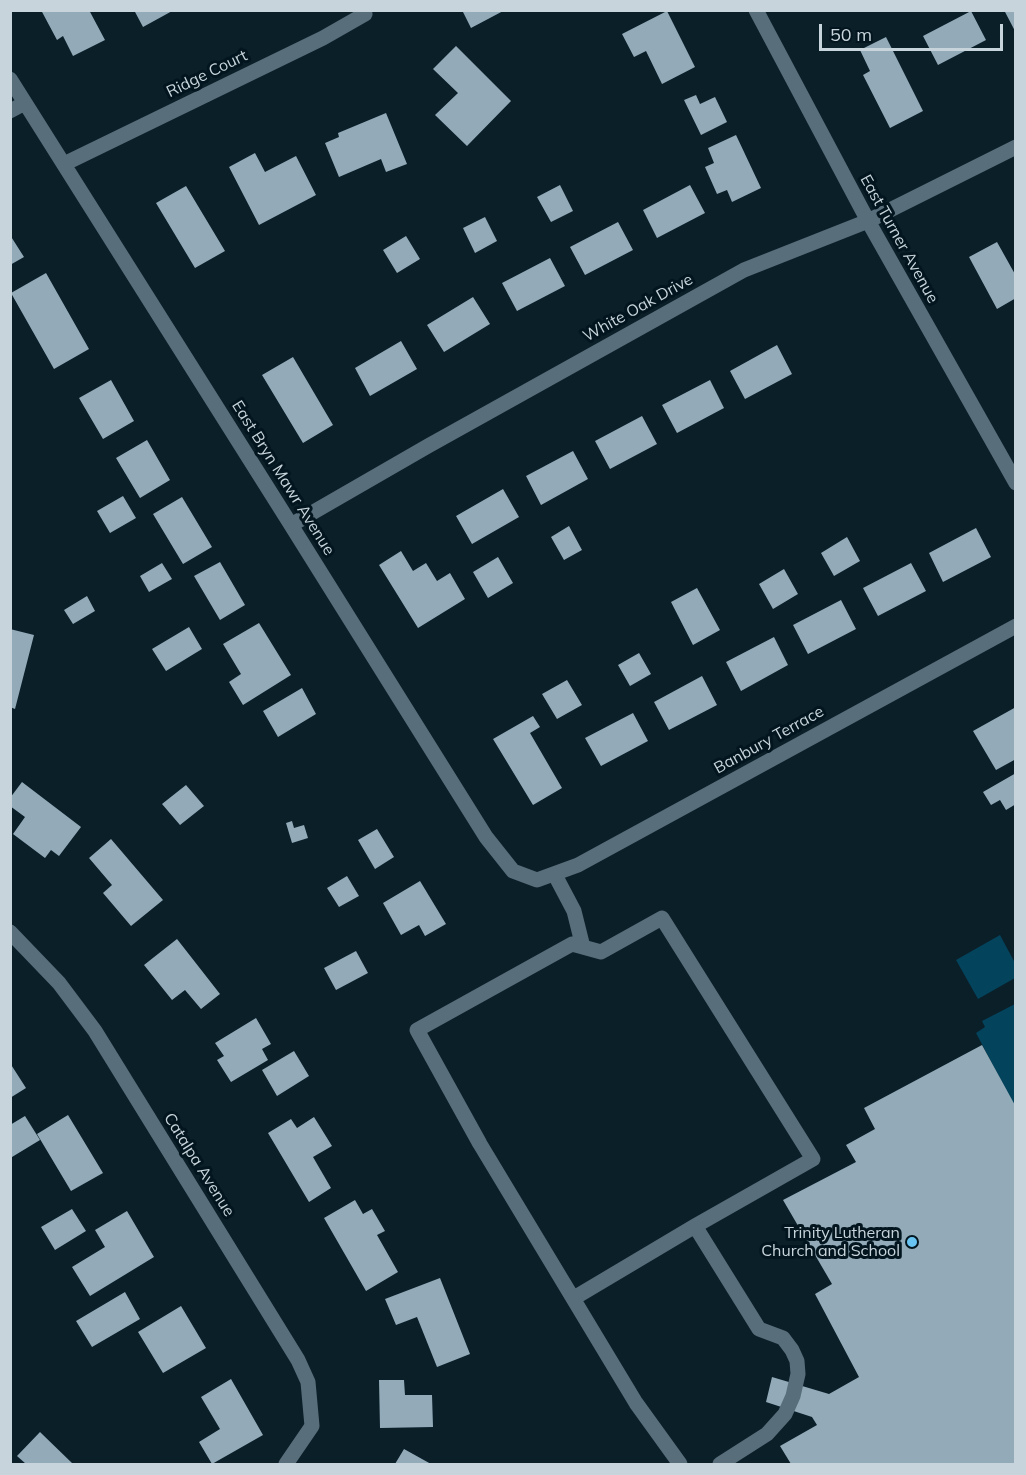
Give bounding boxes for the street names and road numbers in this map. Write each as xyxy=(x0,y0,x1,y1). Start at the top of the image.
street label: Ridge Court xyxy=(163,46,251,102)
street label: East Turner Avenue xyxy=(856,171,942,307)
street label: White Oak Drive xyxy=(580,270,696,346)
street label: East Bryn Mawr Avenue xyxy=(228,397,338,559)
street label: Banbury Terrace xyxy=(711,702,827,778)
street label: Catalpa Avenue xyxy=(159,1110,239,1220)

